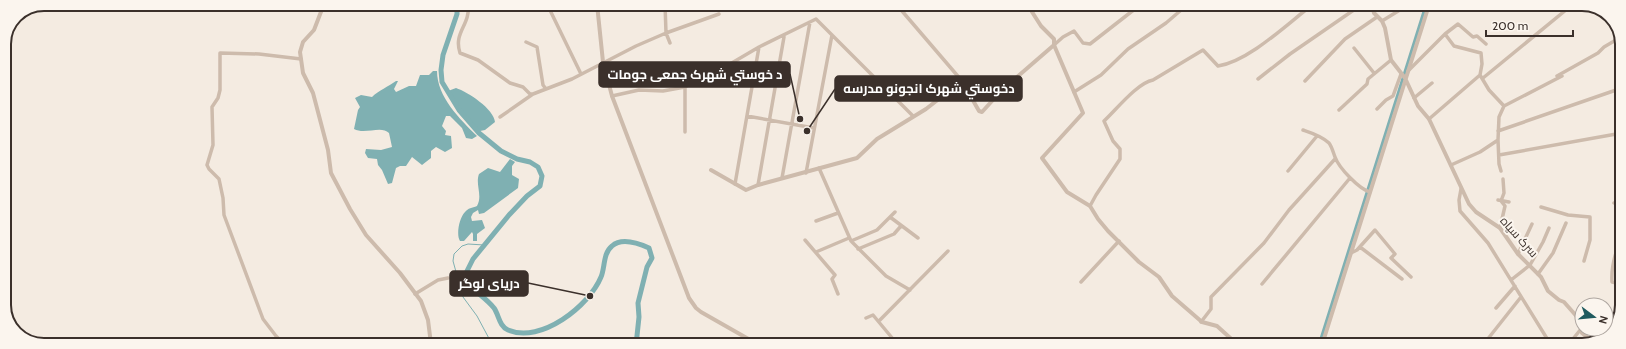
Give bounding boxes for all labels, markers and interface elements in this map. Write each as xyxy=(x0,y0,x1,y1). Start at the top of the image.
scale bar xyxy=(1486,12,1573,38)
text: 200 m xyxy=(1492,18,1528,33)
callout: د خوستي شهرک جمعی جومات xyxy=(599,62,790,87)
text: د خوستي شهرک جمعی جومات xyxy=(608,66,782,86)
callout: دخوستي شهرک انجونو مدرسه xyxy=(835,76,1022,101)
text: دخوستي شهرک انجونو مدرسه xyxy=(843,80,1015,100)
street label: سرک سیاه xyxy=(1497,213,1541,260)
callout: دریای لوگر xyxy=(450,271,528,296)
text: دریای لوگر xyxy=(457,275,520,292)
north arrow xyxy=(1574,297,1614,337)
text: N xyxy=(1596,314,1611,325)

